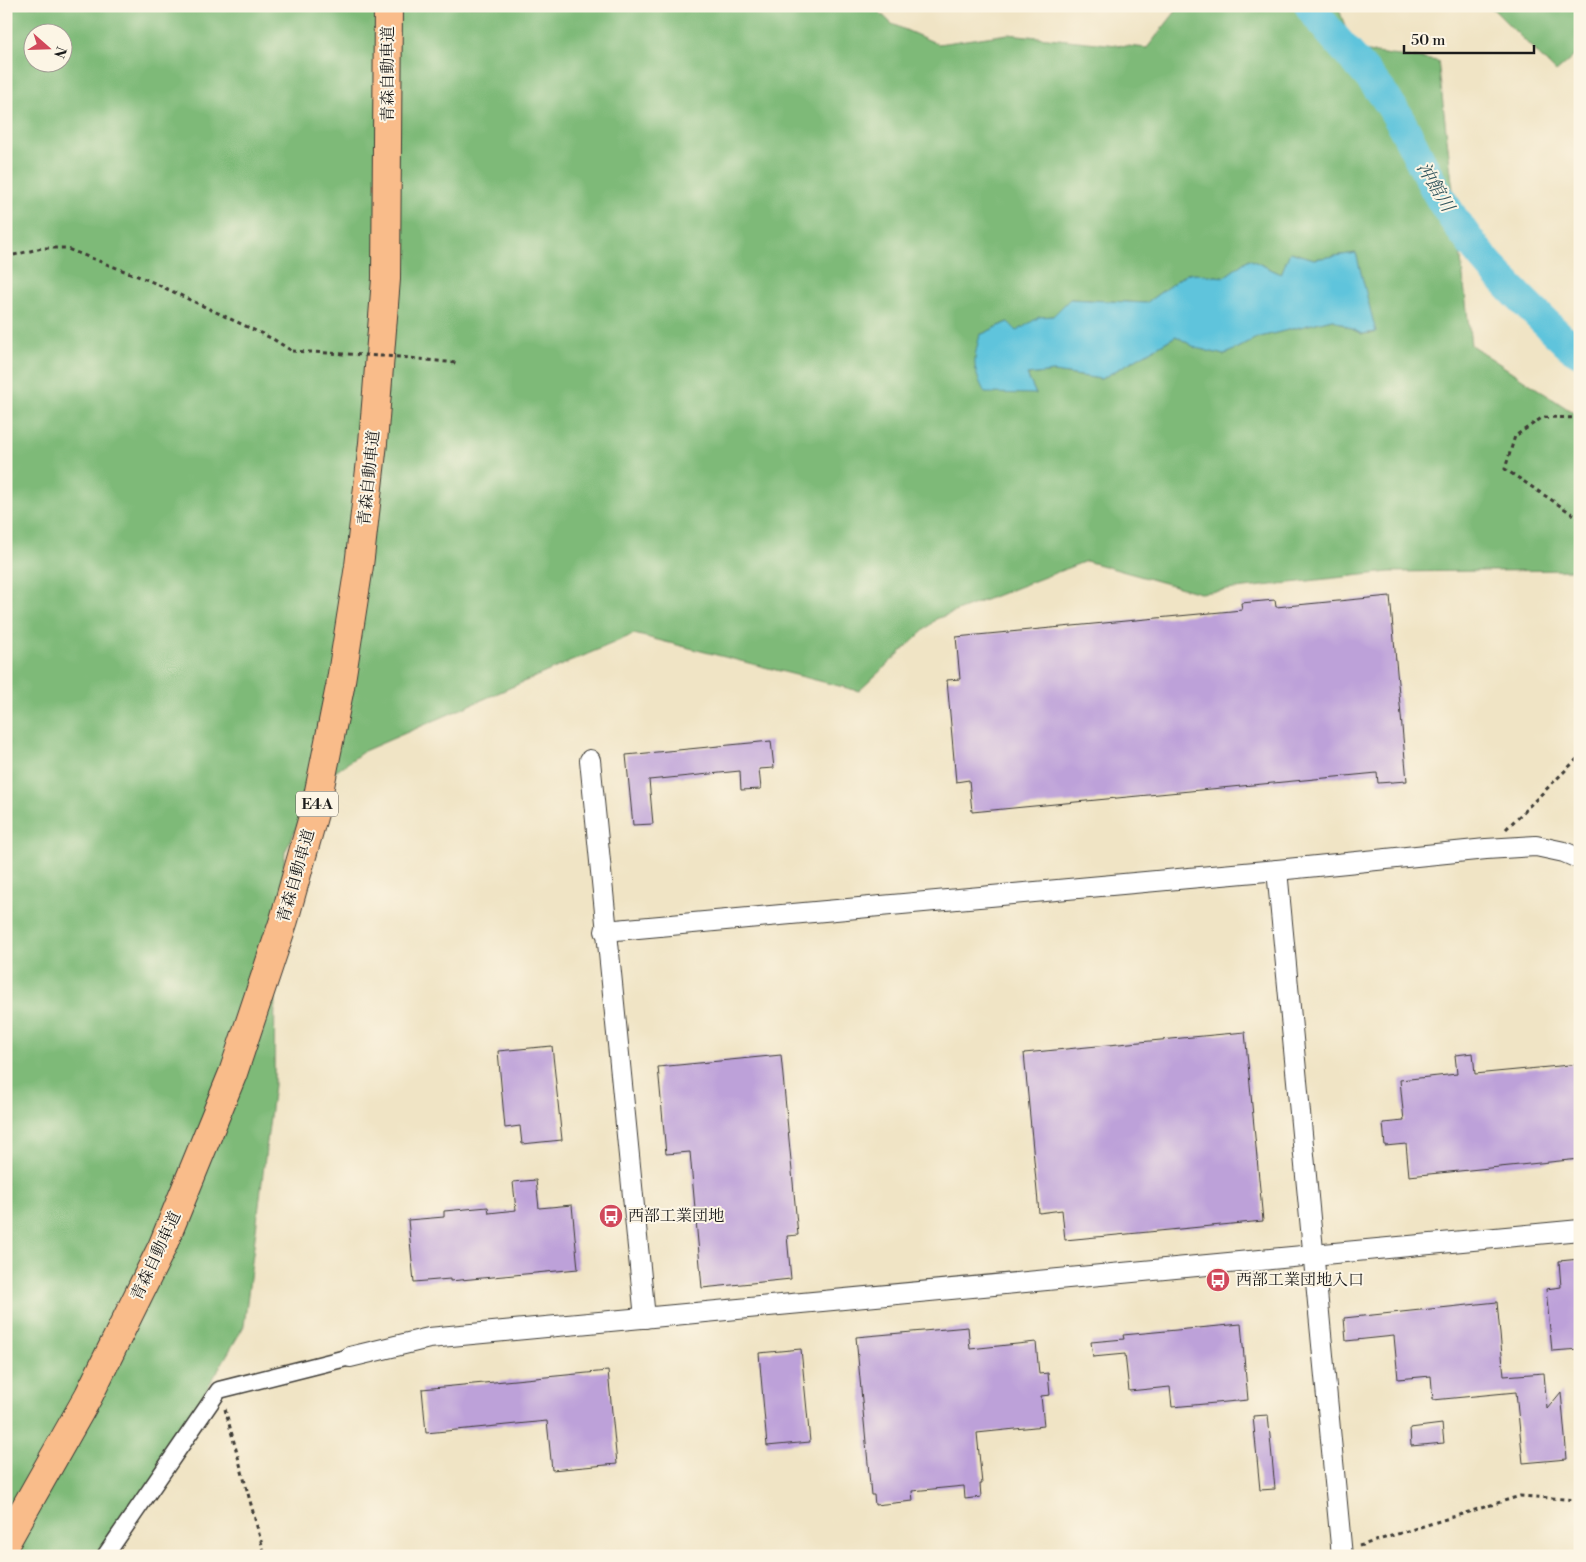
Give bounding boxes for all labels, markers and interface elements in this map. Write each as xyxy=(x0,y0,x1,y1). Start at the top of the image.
north arrow xyxy=(22,22,72,72)
scale bar xyxy=(1404,22,1534,54)
street label: 青森自動車道 xyxy=(378,26,398,122)
text: 50 m xyxy=(1411,31,1445,50)
text: N xyxy=(49,44,70,60)
water label: 沖館川 xyxy=(1411,158,1460,218)
street label: 青森自動車道 xyxy=(354,429,384,527)
road number: E4A xyxy=(296,792,338,816)
street label: 青森自動車道 xyxy=(273,827,319,925)
bus stop icon: 西部工業団地 xyxy=(598,1203,624,1229)
place label: 西部工業団地 xyxy=(628,1206,724,1226)
street label: 青森自動車道 xyxy=(127,1208,185,1304)
bus stop icon: 西部工業団地入口 xyxy=(1205,1267,1231,1293)
place label: 西部工業団地入口 xyxy=(1236,1270,1364,1290)

